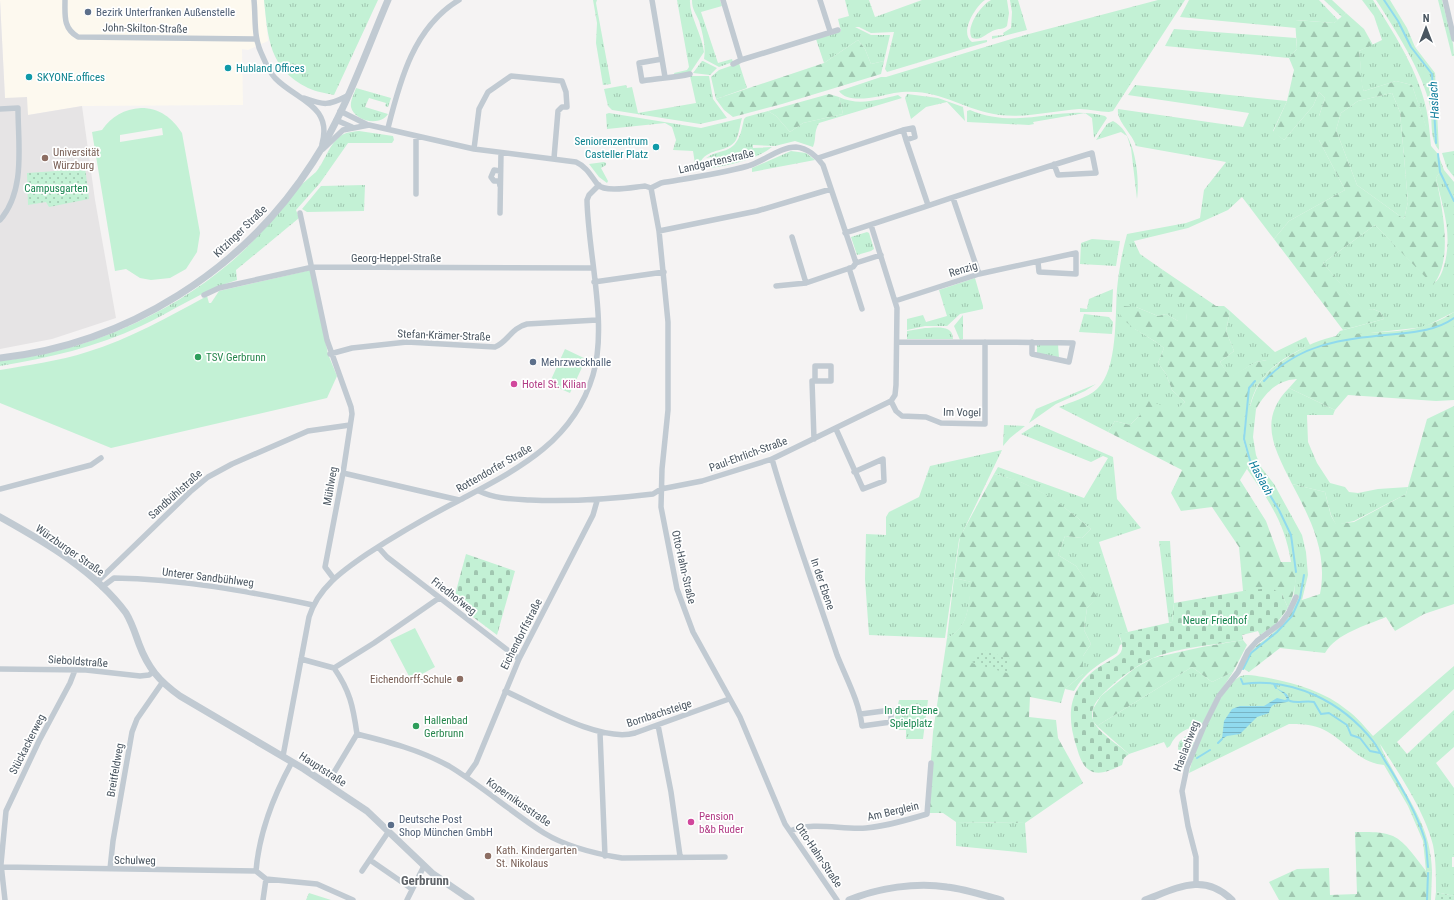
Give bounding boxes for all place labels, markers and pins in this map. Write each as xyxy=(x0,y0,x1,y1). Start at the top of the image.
place label: Bezirk Unterfranken Außenstelle xyxy=(96,6,235,19)
marker: Bezirk Unterfranken Außenstelle xyxy=(83,7,93,17)
place label: Hubland Offices xyxy=(236,62,305,75)
marker: Hubland Offices xyxy=(223,63,233,73)
place label: SKYONE.offices xyxy=(37,71,105,84)
marker: SKYONE.offices xyxy=(24,72,34,82)
place label: Seniorenzentrum Casteller Platz xyxy=(575,135,648,161)
marker: Seniorenzentrum Casteller Platz xyxy=(651,142,661,152)
place label: Universität Würzburg xyxy=(53,146,100,172)
marker: Universität Würzburg xyxy=(40,153,50,163)
place label: TSV Gerbrunn xyxy=(206,351,266,364)
marker: TSV Gerbrunn xyxy=(193,352,203,362)
place label: Mehrzweckhalle xyxy=(541,356,611,369)
marker: Mehrzweckhalle xyxy=(528,357,538,367)
place label: Hotel St. Kilian xyxy=(522,378,586,391)
marker: Hotel St. Kilian xyxy=(509,379,519,389)
place label: Eichendorff-Schule xyxy=(370,673,452,686)
marker: Eichendorff-Schule xyxy=(455,674,465,684)
place label: Hallenbad Gerbrunn xyxy=(424,714,468,740)
marker: Hallenbad Gerbrunn xyxy=(411,721,421,731)
place label: Pension b&b Ruder xyxy=(699,810,744,836)
place label: Deutsche Post Shop München GmbH xyxy=(399,813,493,839)
marker: Pension b&b Ruder xyxy=(686,817,696,827)
marker: Deutsche Post Shop München GmbH xyxy=(386,820,396,830)
place label: Kath. Kindergarten St. Nikolaus xyxy=(496,844,577,870)
marker: Kath. Kindergarten St. Nikolaus xyxy=(483,851,493,861)

